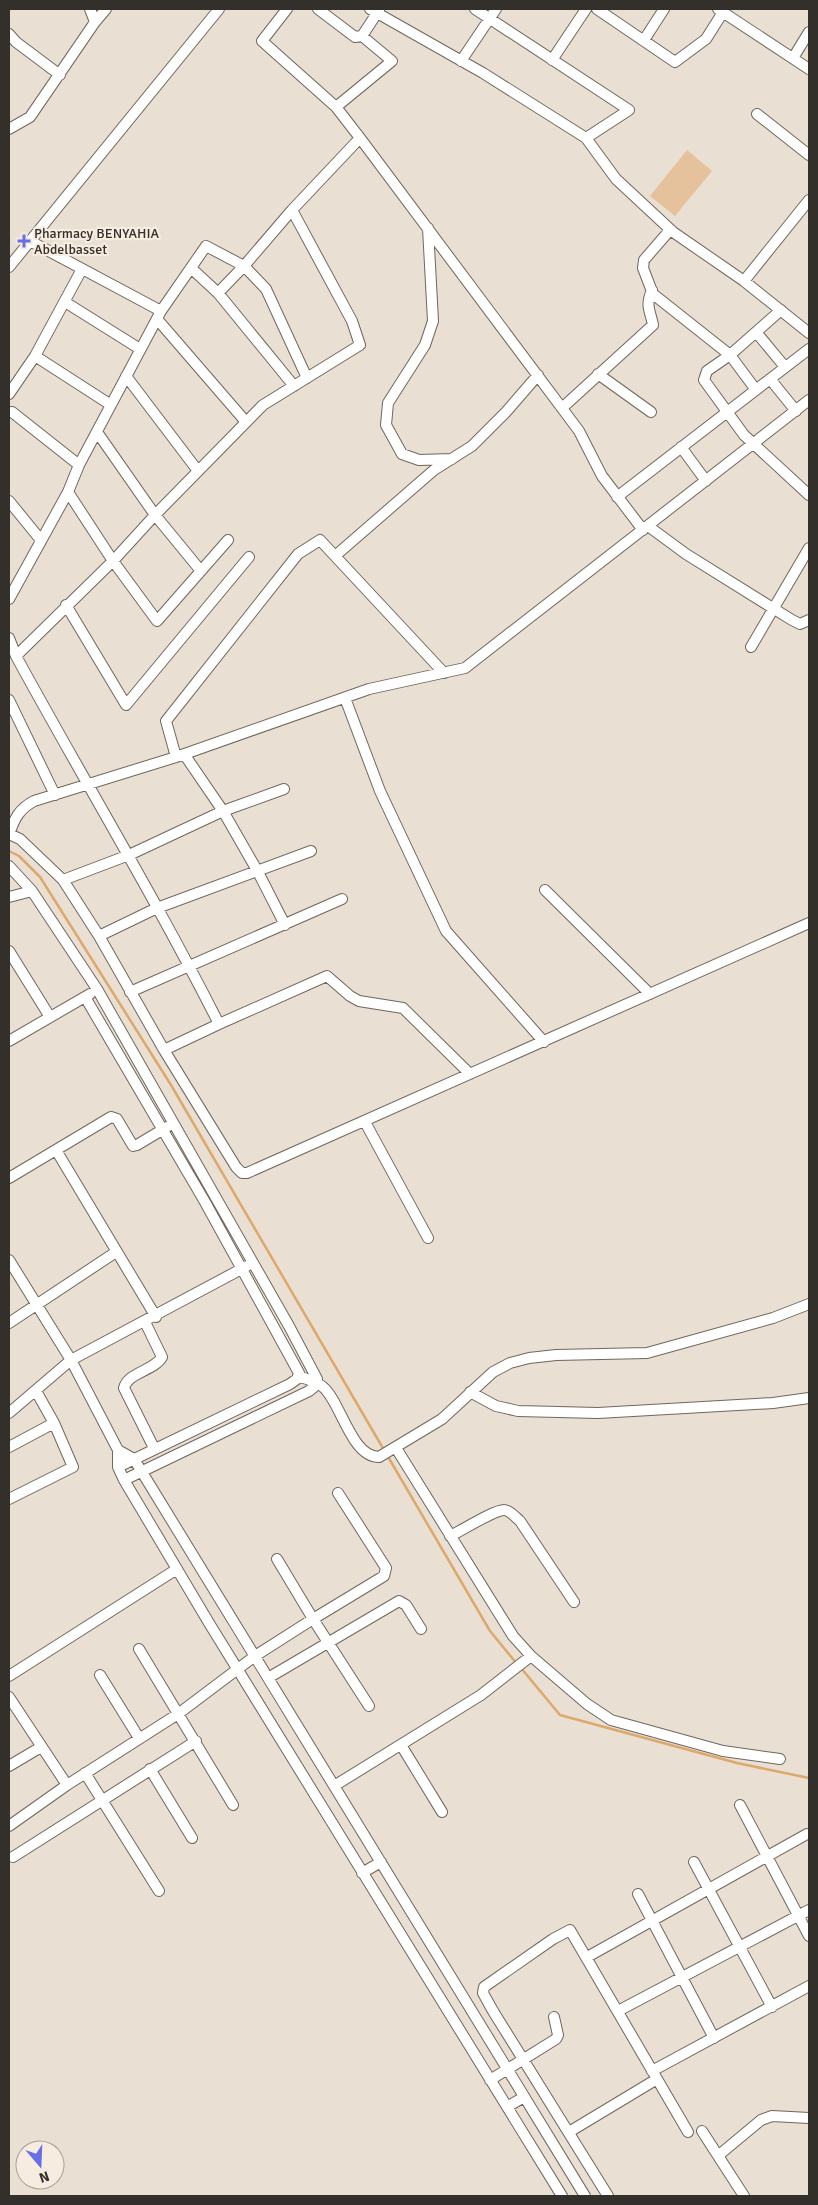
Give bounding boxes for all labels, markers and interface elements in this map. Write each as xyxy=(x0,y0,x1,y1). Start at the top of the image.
place label: Pharmacy BENYAHIA Abdelbasset xyxy=(34,225,160,258)
marker: Pharmacy BENYAHIA Abdelbasset xyxy=(18,235,30,247)
north arrow xyxy=(15,2140,65,2190)
text: N xyxy=(37,2167,51,2186)

